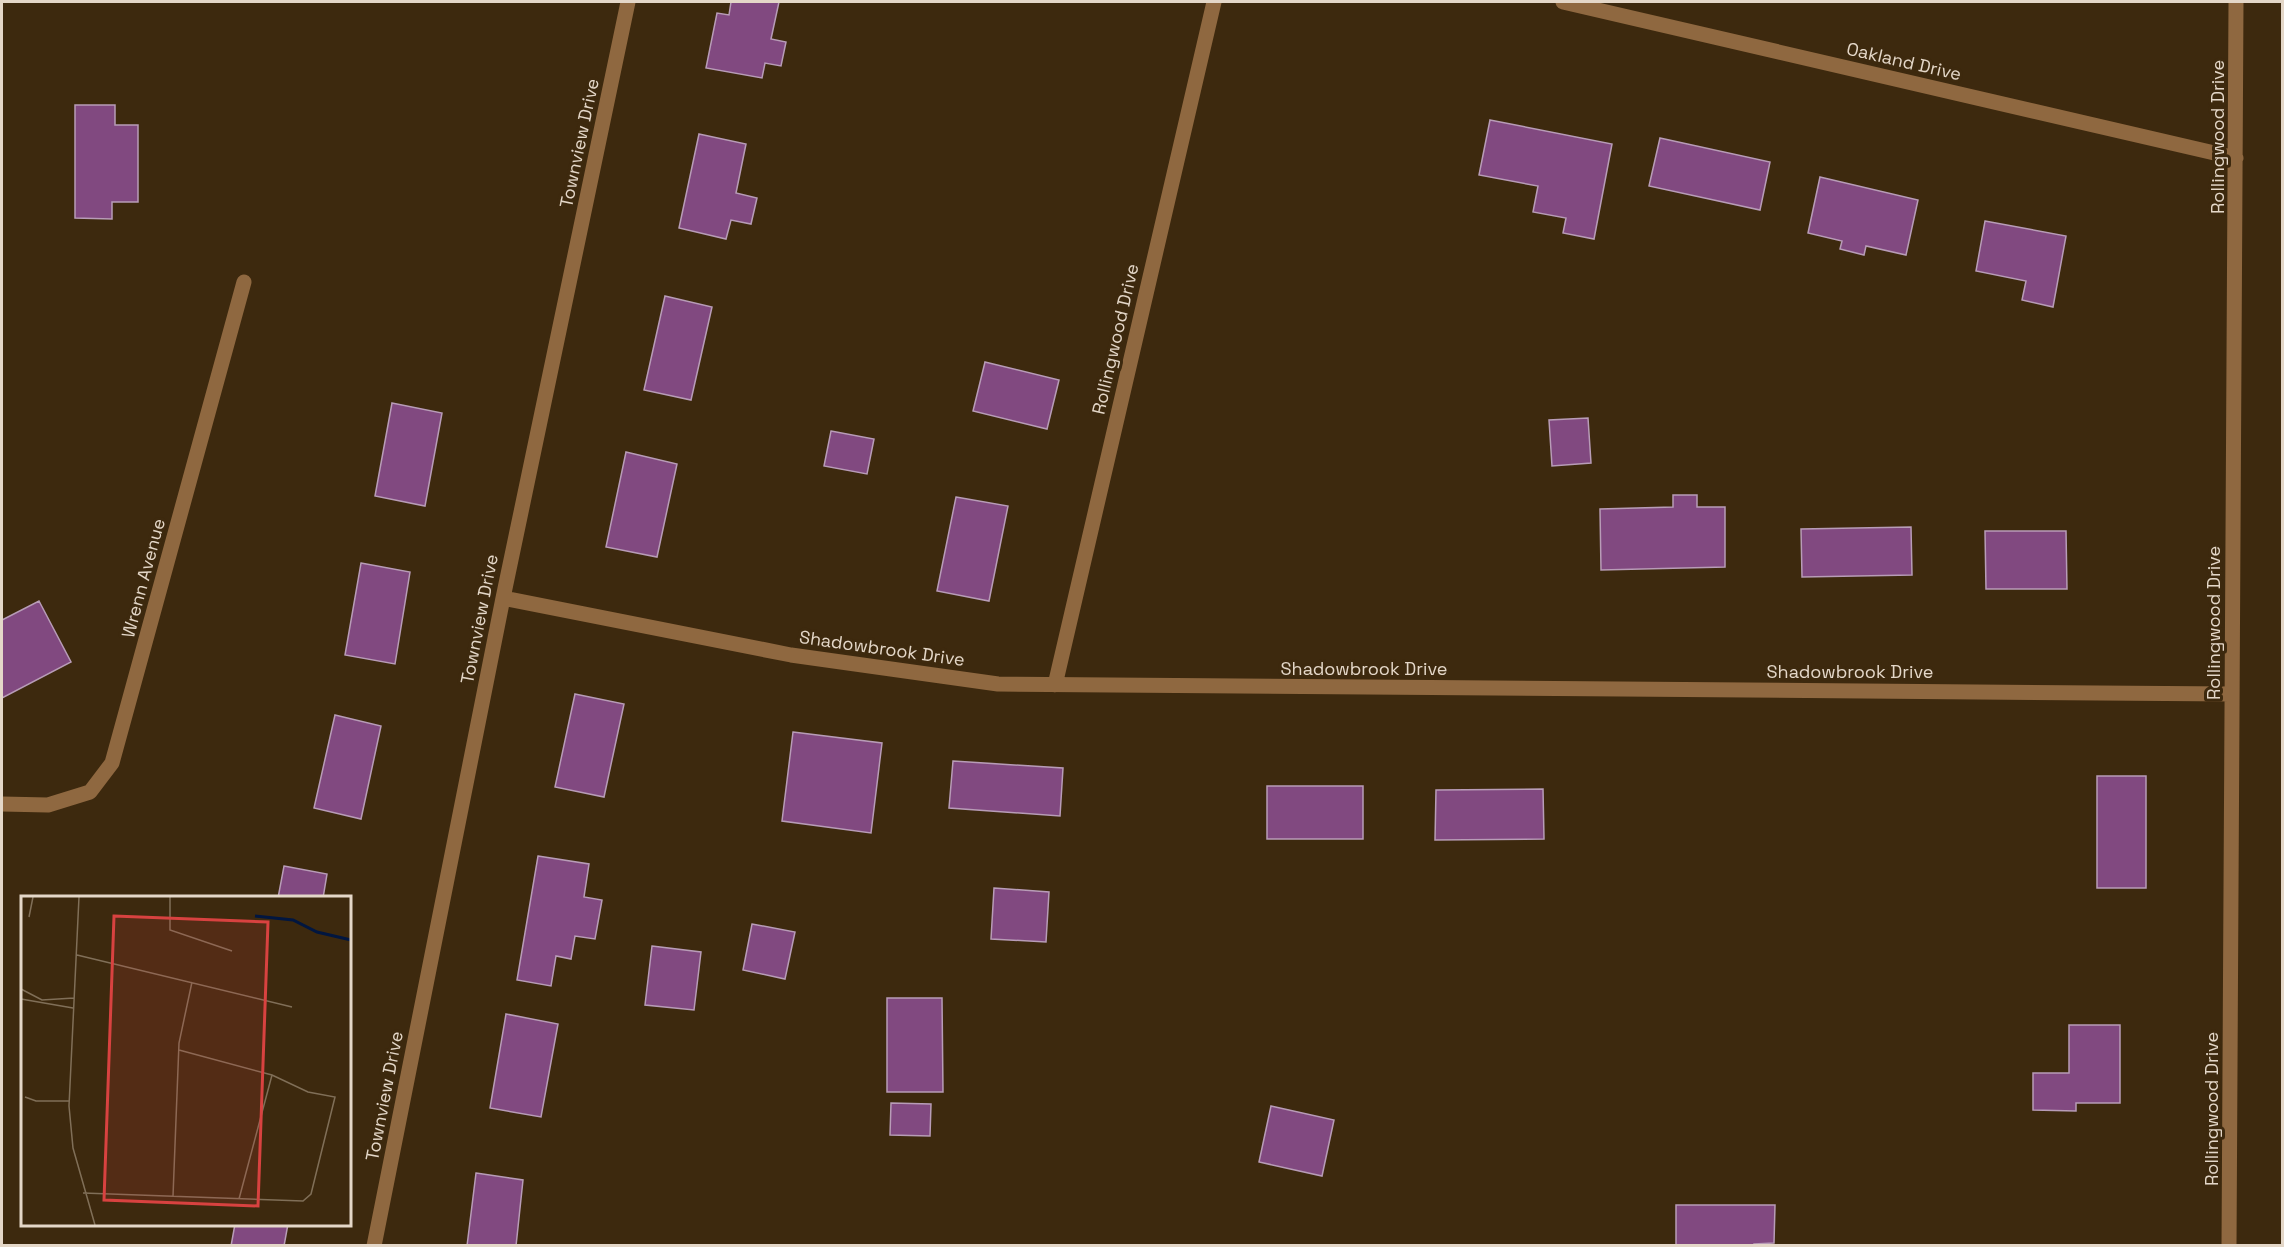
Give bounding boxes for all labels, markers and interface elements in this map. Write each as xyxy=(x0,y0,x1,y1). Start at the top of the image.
street label: Oakland Drive xyxy=(1844,37,1964,85)
street label: Rollingwood Drive xyxy=(2206,60,2229,214)
street label: Townview Drive xyxy=(554,76,604,210)
street label: Rollingwood Drive xyxy=(1086,261,1144,417)
street label: Wrenn Avenue xyxy=(116,516,170,640)
street label: Rollingwood Drive xyxy=(2202,546,2225,700)
street label: Townview Drive xyxy=(455,552,503,686)
street label: Shadowbrook Drive xyxy=(798,625,966,671)
street label: Shadowbrook Drive xyxy=(1281,657,1447,680)
street label: Shadowbrook Drive xyxy=(1767,660,1933,683)
inset map xyxy=(21,896,351,1226)
street label: Townview Drive xyxy=(360,1029,408,1163)
street label: Rollingwood Drive xyxy=(2200,1032,2223,1186)

